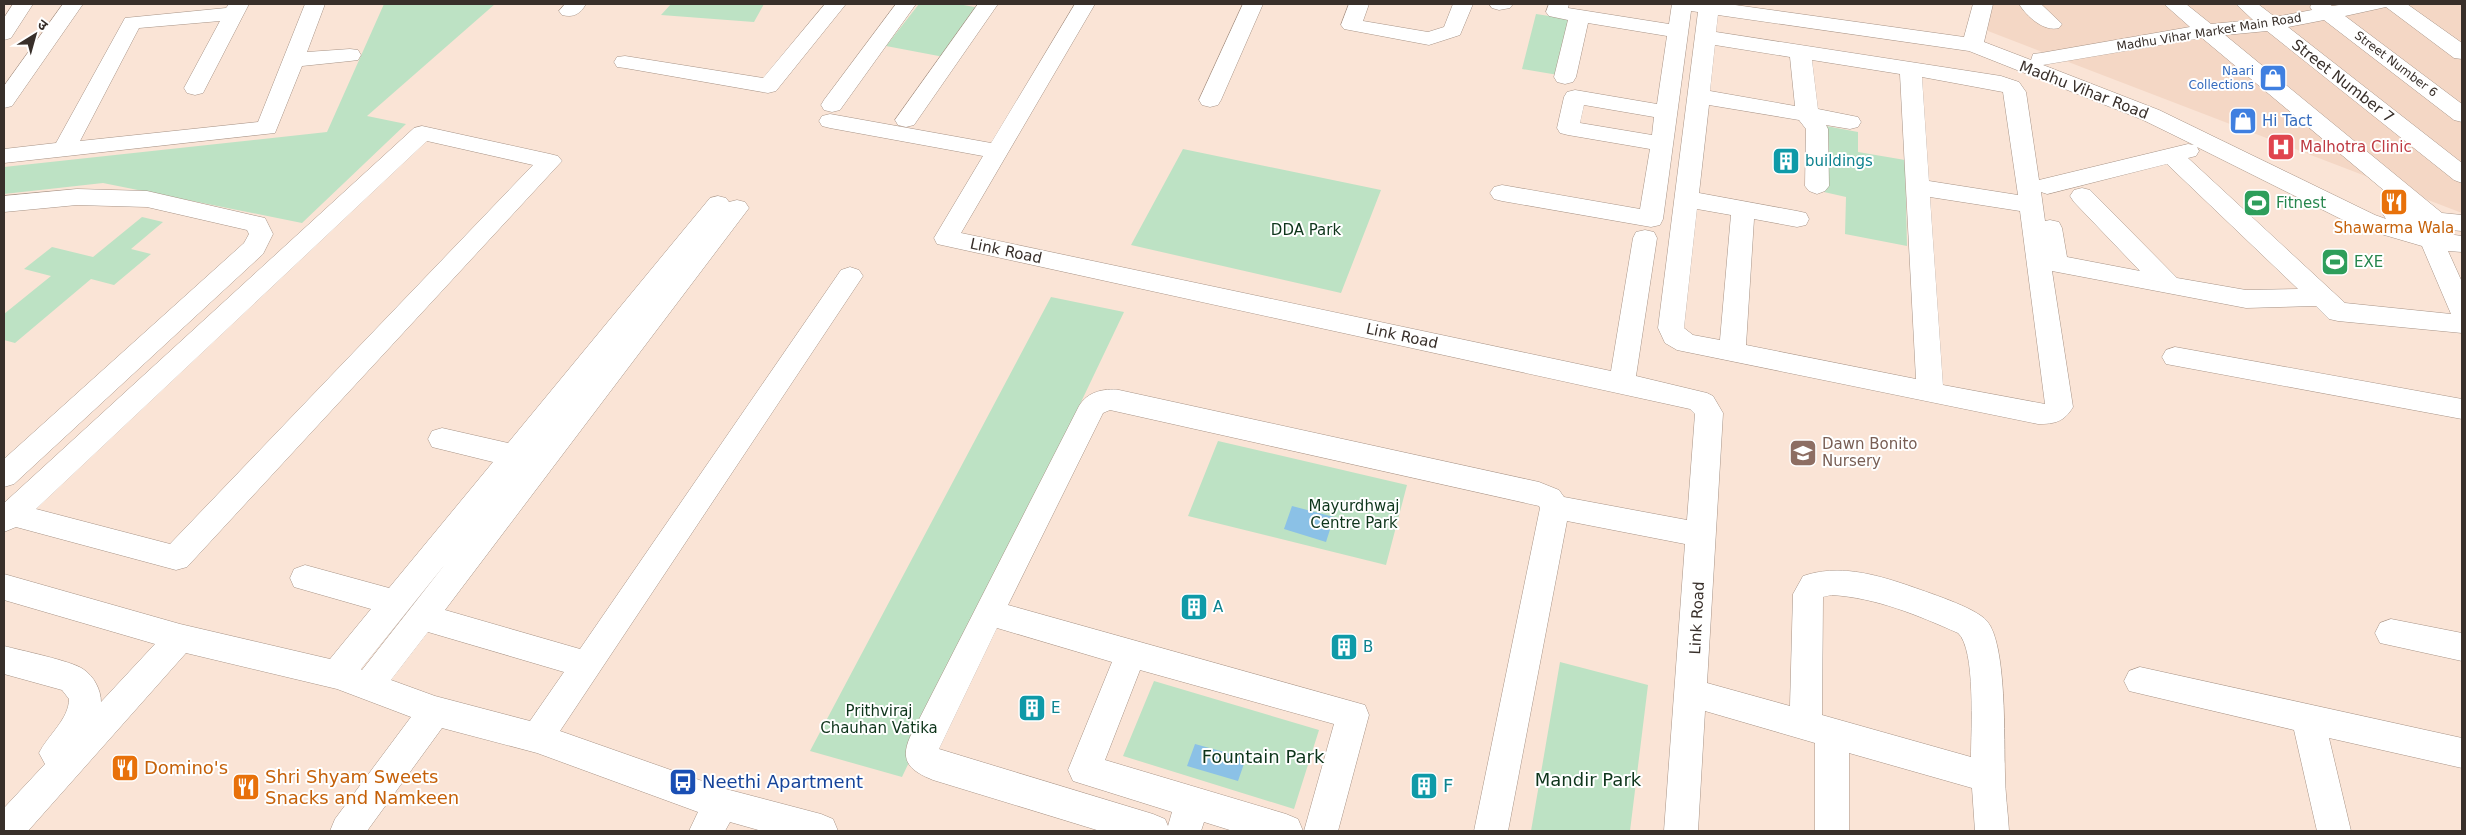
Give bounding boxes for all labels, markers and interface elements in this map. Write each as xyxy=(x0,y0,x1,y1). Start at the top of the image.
north arrow xyxy=(10,10,60,60)
street label: Madhu Vihar Market Main Road xyxy=(2116,10,2302,54)
text: उ xyxy=(35,16,52,34)
street label: Street Number 6 xyxy=(2352,28,2440,100)
street label: Street Number 7 xyxy=(2288,35,2398,127)
street label: Madhu Vihar Road xyxy=(2017,57,2151,123)
shop icon: Naari Collections xyxy=(2258,63,2288,93)
place label: Naari Collections xyxy=(2188,64,2254,92)
shop icon: Hi Tact xyxy=(2228,106,2258,136)
place label: Hi Tact xyxy=(2262,112,2312,130)
hospital icon: Malhotra Clinic xyxy=(2266,132,2296,162)
place label: Malhotra Clinic xyxy=(2300,138,2412,156)
building icon: buildings xyxy=(1771,146,1801,176)
place label: buildings xyxy=(1805,152,1873,170)
restaurant icon: Shawarma Wala xyxy=(2379,187,2409,217)
sports icon: Fitnest xyxy=(2242,188,2272,218)
place label: Fitnest xyxy=(2276,194,2326,212)
place label: Shawarma Wala xyxy=(2334,219,2454,237)
park label: DDA Park xyxy=(1271,221,1341,239)
street label: Link Road xyxy=(968,235,1044,267)
sports icon: EXE xyxy=(2320,247,2350,277)
place label: EXE xyxy=(2354,253,2383,271)
street label: Link Road xyxy=(1364,320,1440,352)
place label: Dawn Bonito Nursery xyxy=(1822,435,1918,470)
school or university icon: Dawn Bonito Nursery xyxy=(1788,438,1818,468)
park label: Mayurdhwaj Centre Park xyxy=(1308,497,1400,532)
street label: Link Road xyxy=(1686,581,1708,655)
building icon: A xyxy=(1179,592,1209,622)
place label: A xyxy=(1213,598,1224,616)
building icon: B xyxy=(1329,632,1359,662)
place label: B xyxy=(1363,638,1373,656)
building icon: E xyxy=(1017,693,1047,723)
place label: E xyxy=(1051,699,1060,717)
park label: Prithviraj Chauhan Vatika xyxy=(820,702,938,737)
park label: Fountain Park xyxy=(1202,746,1325,767)
restaurant icon: Domino's xyxy=(110,753,140,783)
place label: Domino's xyxy=(144,757,228,778)
place label: Shri Shyam Sweets Snacks and Namkeen xyxy=(265,766,459,808)
bus stop icon: Neethi Apartment xyxy=(668,767,698,797)
park label: Mandir Park xyxy=(1535,769,1642,790)
place label: Neethi Apartment xyxy=(702,771,863,792)
building icon: F xyxy=(1409,771,1439,801)
restaurant icon: Shri Shyam Sweets Snacks and Namkeen xyxy=(231,772,261,802)
place label: F xyxy=(1443,775,1453,796)

